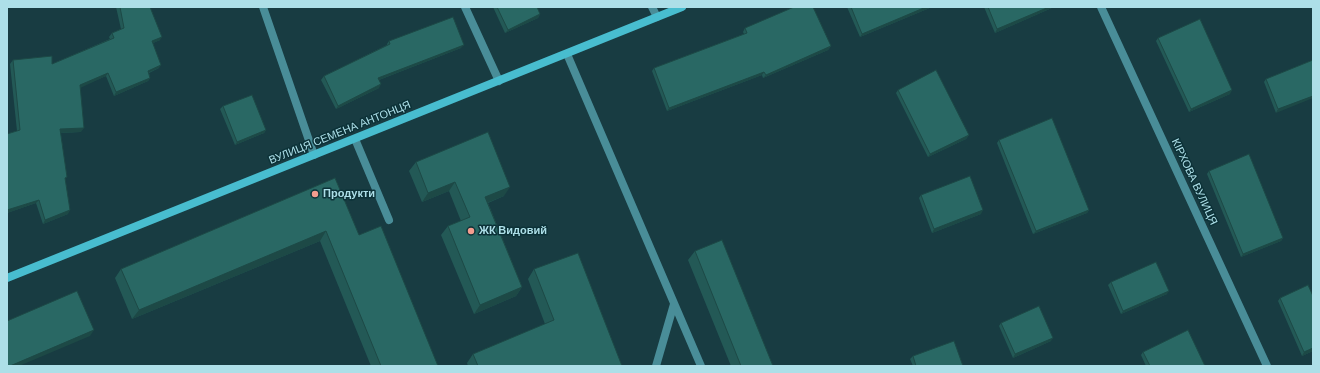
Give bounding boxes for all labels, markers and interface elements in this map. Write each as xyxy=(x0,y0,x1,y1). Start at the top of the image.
street label: ВУЛИЦЯ СЕМЕНА АНТОНЦЯ xyxy=(267,98,413,168)
street label: КІРХОВА ВУЛИЦЯ xyxy=(1168,137,1220,227)
place label: Продукти xyxy=(323,187,375,201)
marker: Продукти xyxy=(310,189,320,199)
place label: ЖК Видовий xyxy=(479,224,547,238)
marker: ЖК Видовий xyxy=(466,226,476,236)

